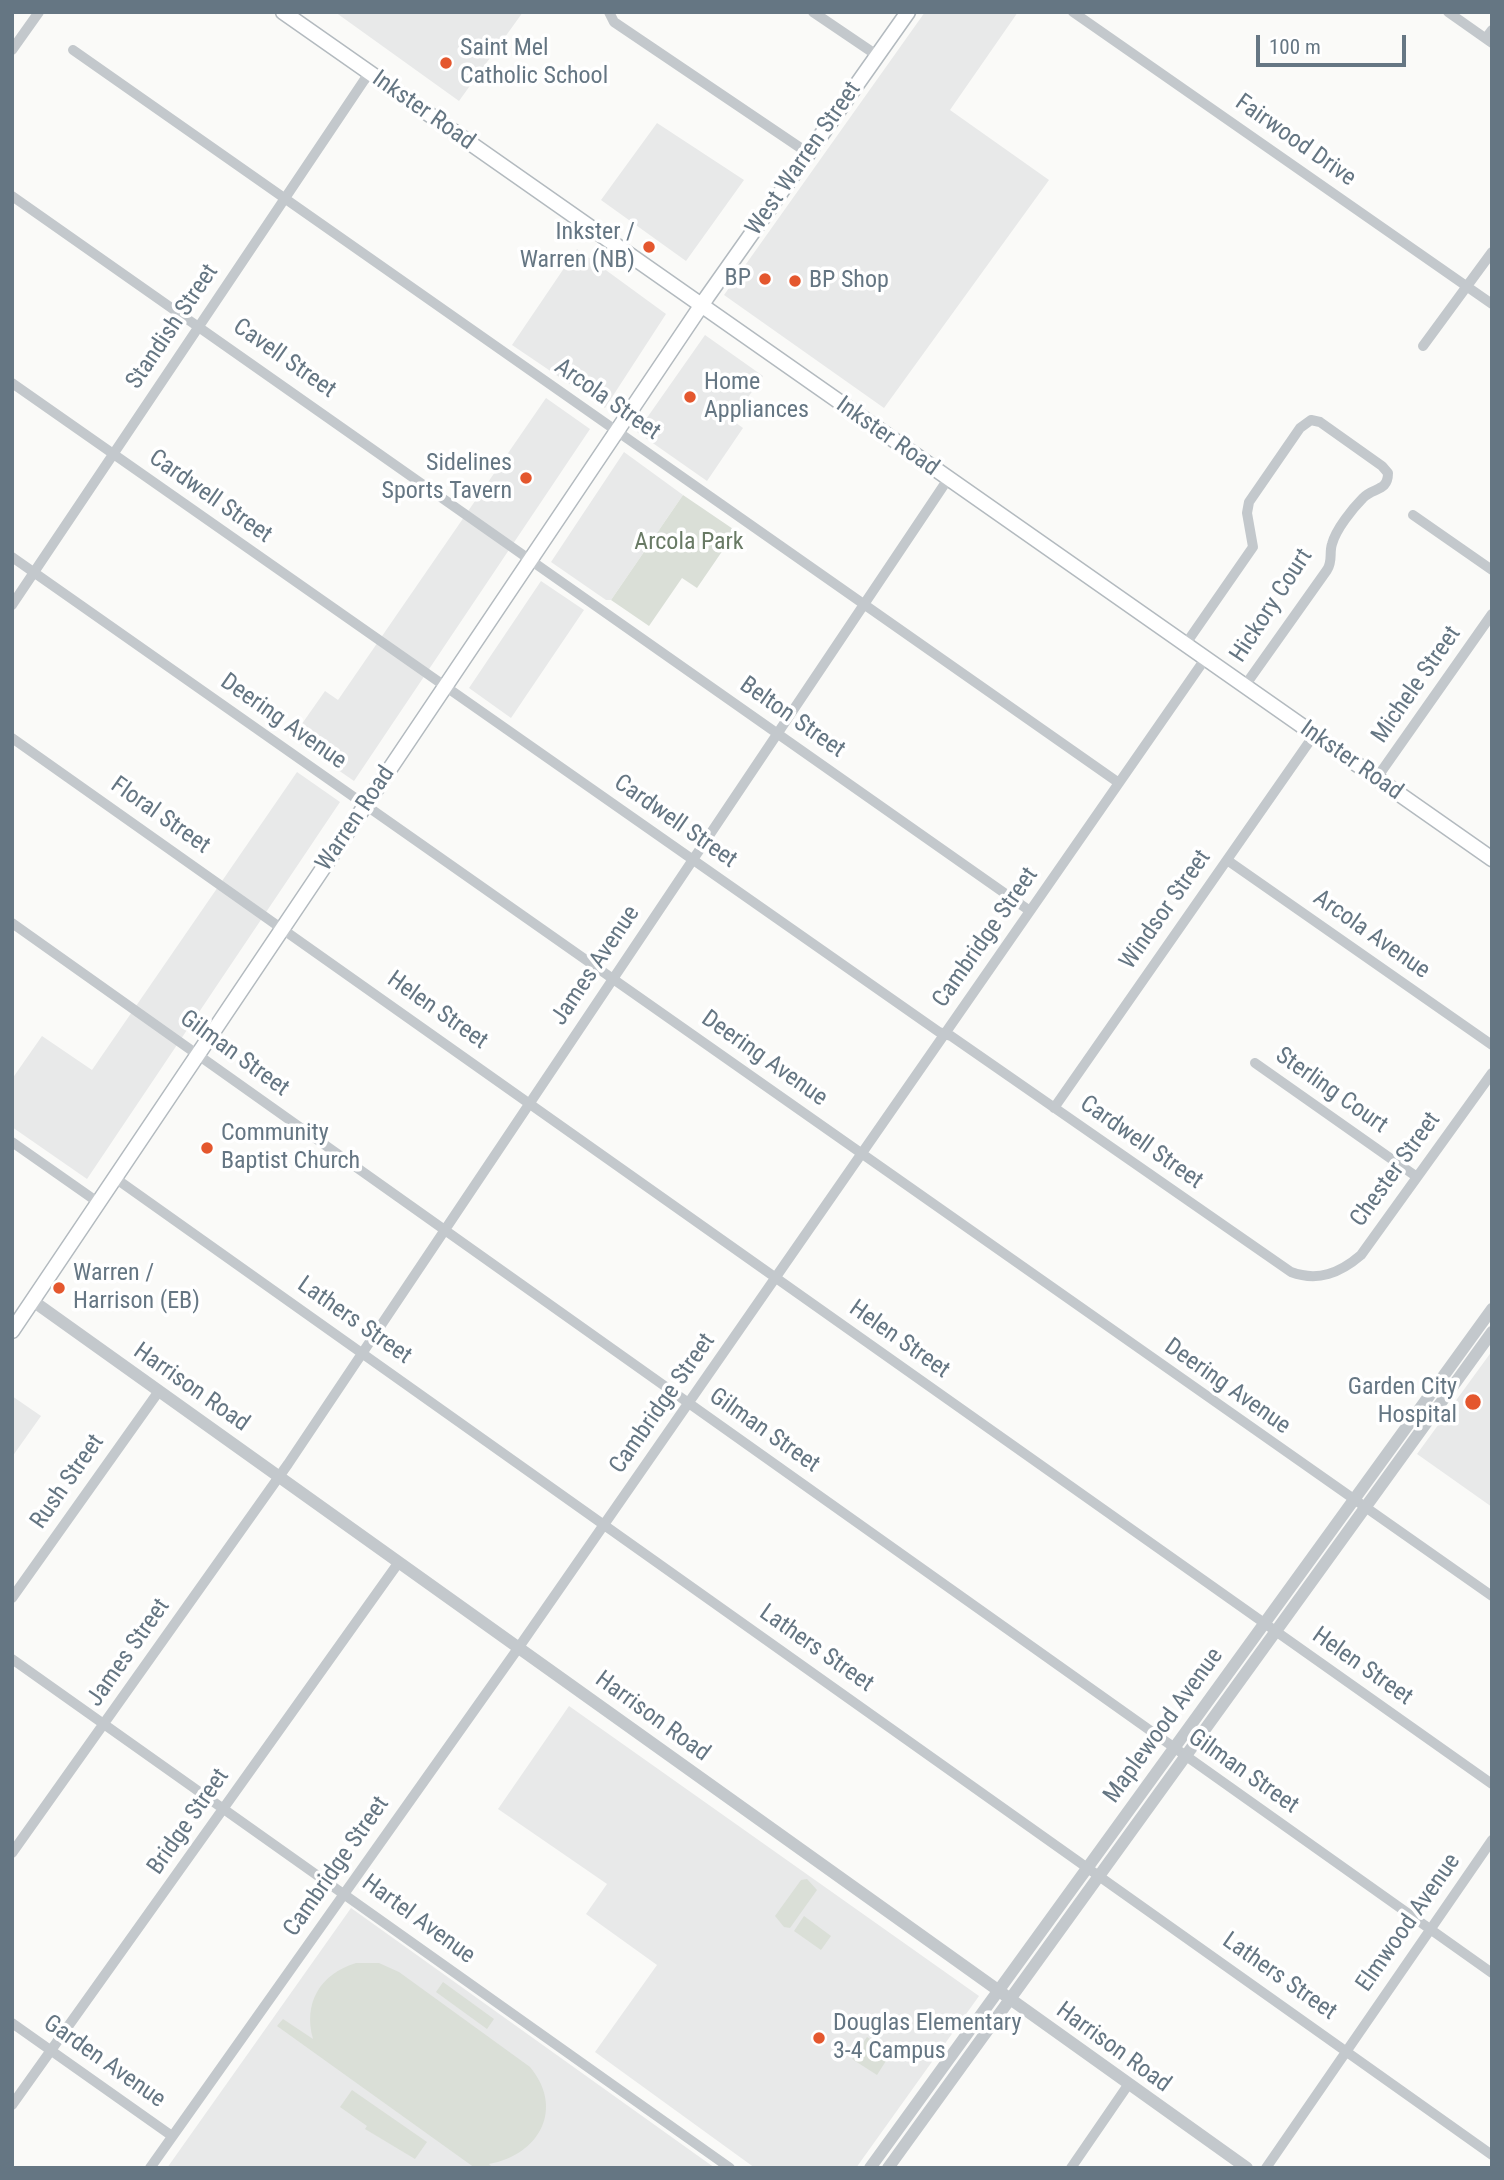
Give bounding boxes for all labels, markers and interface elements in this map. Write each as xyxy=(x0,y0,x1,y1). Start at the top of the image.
scale bar xyxy=(1259,21,1410,65)
place label: Saint Mel Catholic School xyxy=(460,35,608,91)
text: 100 m xyxy=(1269,35,1321,59)
marker: Saint Mel Catholic School xyxy=(438,55,454,71)
street label: Inkster Road xyxy=(366,65,480,157)
street label: West Warren Street xyxy=(740,77,868,241)
street label: Fairwood Drive xyxy=(1229,89,1361,193)
place label: Inkster / Warren (NB) xyxy=(520,219,635,275)
marker: Inkster / Warren (NB) xyxy=(641,239,657,255)
street label: Standish Street xyxy=(121,259,225,395)
place label: BP xyxy=(725,265,751,293)
place label: BP Shop xyxy=(809,267,889,295)
marker: BP xyxy=(757,271,773,287)
marker: BP Shop xyxy=(787,273,803,289)
street label: Cavell Street xyxy=(227,313,341,405)
street label: Arcola Street xyxy=(548,353,666,447)
place label: Home Appliances xyxy=(704,369,809,425)
marker: Home Appliances xyxy=(682,389,698,405)
street label: Inkster Road xyxy=(830,391,944,483)
street label: Cardwell Street xyxy=(143,444,277,550)
place label: Sidelines Sports Tavern xyxy=(381,450,512,506)
marker: Sidelines Sports Tavern xyxy=(518,470,534,486)
park label: Arcola Park xyxy=(634,529,744,557)
street label: Hickory Court xyxy=(1225,544,1319,668)
street label: Michele Street xyxy=(1366,621,1468,749)
street label: Deering Avenue xyxy=(214,668,352,776)
street label: Belton Street xyxy=(734,671,850,765)
street label: Inkster Road xyxy=(1294,715,1408,807)
street label: Warren Road xyxy=(310,761,402,877)
street label: Cardwell Street xyxy=(608,769,742,875)
street label: Floral Street xyxy=(105,771,215,861)
street label: Windsor Street xyxy=(1114,845,1218,975)
street label: Cambridge Street xyxy=(927,862,1045,1014)
street label: Arcola Avenue xyxy=(1307,884,1435,986)
street label: James Avenue xyxy=(545,901,647,1031)
street label: Helen Street xyxy=(381,966,493,1056)
street label: Gilman Street xyxy=(174,1005,294,1103)
street label: Deering Avenue xyxy=(695,1005,833,1113)
street label: Sterling Court xyxy=(1269,1042,1393,1140)
street label: Cardwell Street xyxy=(1074,1090,1208,1196)
street label: Chester Street xyxy=(1345,1107,1447,1233)
place label: Community Baptist Church xyxy=(221,1120,360,1176)
marker: Community Baptist Church xyxy=(199,1140,215,1156)
place label: Warren / Harrison (EB) xyxy=(73,1260,200,1316)
street label: Lathers Street xyxy=(291,1271,417,1371)
marker: Warren / Harrison (EB) xyxy=(51,1280,67,1296)
street label: Helen Street xyxy=(843,1295,955,1385)
street label: Cambridge Street xyxy=(604,1328,722,1480)
street label: Deering Avenue xyxy=(1158,1333,1296,1441)
street label: Harrison Road xyxy=(128,1338,254,1438)
place label: Garden City Hospital xyxy=(1348,1374,1457,1430)
street label: Gilman Street xyxy=(703,1382,825,1480)
marker: Garden City Hospital xyxy=(1463,1392,1483,1412)
street label: Rush Street xyxy=(25,1429,111,1535)
street label: James Street xyxy=(81,1593,177,1713)
street label: Lathers Street xyxy=(753,1599,879,1699)
street label: Helen Street xyxy=(1306,1622,1418,1712)
street label: Maplewood Avenue xyxy=(1098,1643,1230,1809)
street label: Harrison Road xyxy=(589,1666,715,1768)
street label: Gilman Street xyxy=(1182,1723,1304,1821)
street label: Bridge Street xyxy=(142,1764,236,1880)
street label: Cambridge Street xyxy=(278,1791,396,1943)
street label: Elmwood Avenue xyxy=(1351,1849,1467,1997)
street label: Hartel Avenue xyxy=(356,1869,480,1971)
street label: Lathers Street xyxy=(1216,1927,1342,2027)
street label: Harrison Road xyxy=(1050,1997,1176,2099)
street label: Garden Avenue xyxy=(38,2009,170,2115)
place label: Douglas Elementary 3-4 Campus xyxy=(833,2010,1021,2066)
marker: Douglas Elementary 3-4 Campus xyxy=(811,2030,827,2046)

